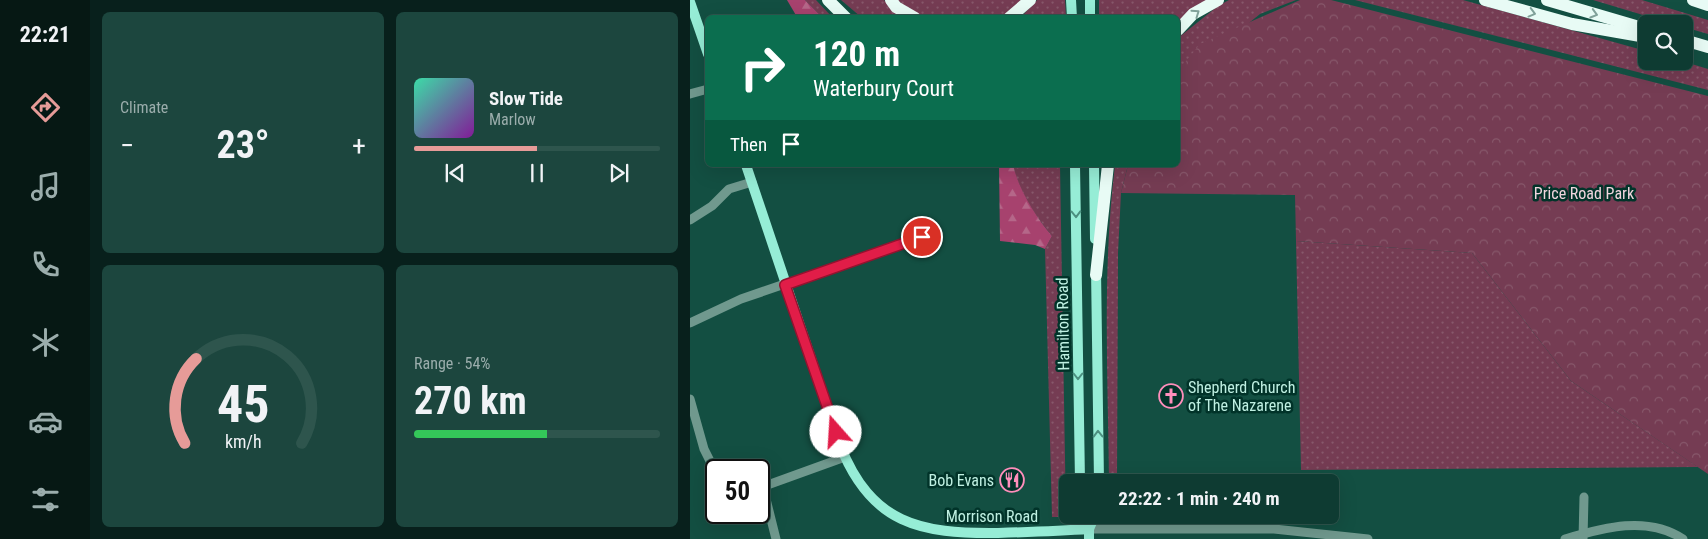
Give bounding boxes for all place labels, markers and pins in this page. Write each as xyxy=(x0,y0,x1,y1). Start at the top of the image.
pin xyxy=(901,216,943,258)
place label: Shepherd Church of The Nazarene xyxy=(1188,378,1295,415)
church icon: Shepherd Church of The Nazarene xyxy=(1158,383,1184,409)
restaurant icon: Bob Evans xyxy=(999,467,1025,493)
place label: Bob Evans xyxy=(928,471,994,490)

